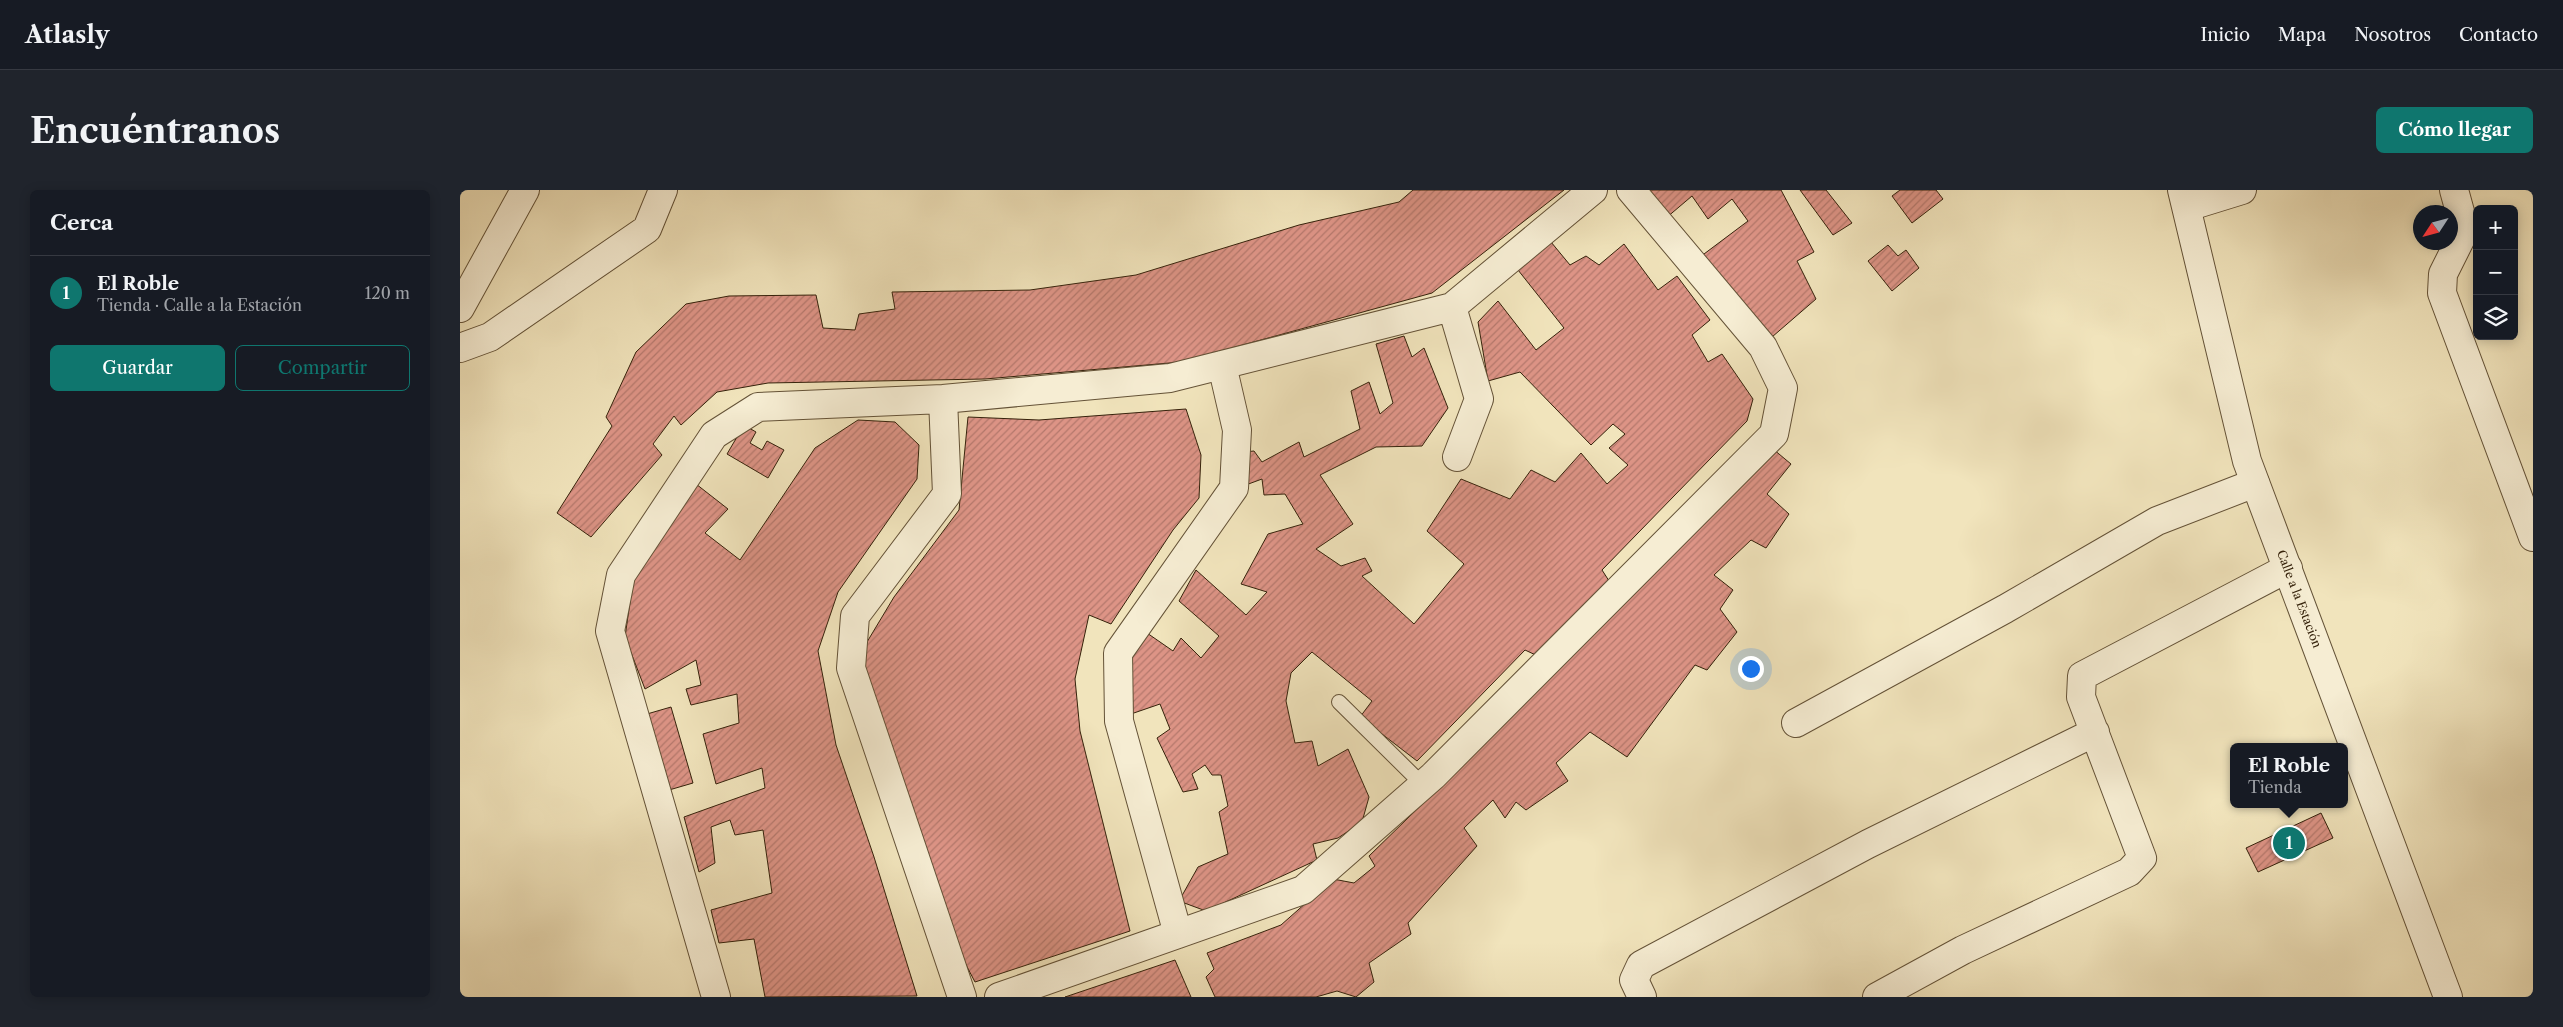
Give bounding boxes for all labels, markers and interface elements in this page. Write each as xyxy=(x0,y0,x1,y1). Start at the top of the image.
text: Atlasly xyxy=(25,20,109,49)
text: Inicio xyxy=(2201,24,2250,46)
text: Mapa xyxy=(2278,24,2326,46)
text: Nosotros xyxy=(2354,24,2431,46)
text: Contacto xyxy=(2459,24,2538,46)
button: Cómo llegar xyxy=(2376,107,2533,153)
text: Encuéntranos xyxy=(30,109,280,152)
north arrow xyxy=(2413,205,2458,250)
map controls xyxy=(2473,205,2518,340)
button: + xyxy=(2473,205,2518,250)
text: Cerca xyxy=(50,210,113,235)
button: − xyxy=(2473,250,2518,295)
text: El Roble xyxy=(97,272,179,295)
text: 1 xyxy=(62,283,70,303)
text: 120 m xyxy=(365,283,410,303)
text: Tienda · Calle a la Estación xyxy=(97,295,302,315)
button: layers xyxy=(2473,295,2518,340)
button: Guardar xyxy=(50,345,225,391)
button: Compartir xyxy=(235,345,410,391)
street label: Calle a la Estación xyxy=(2274,548,2325,650)
your location xyxy=(1738,656,1764,682)
popup xyxy=(2230,743,2348,808)
text: El Roble xyxy=(2248,754,2330,777)
text: Tienda xyxy=(2248,777,2302,797)
pin: 1 xyxy=(2273,824,2305,862)

